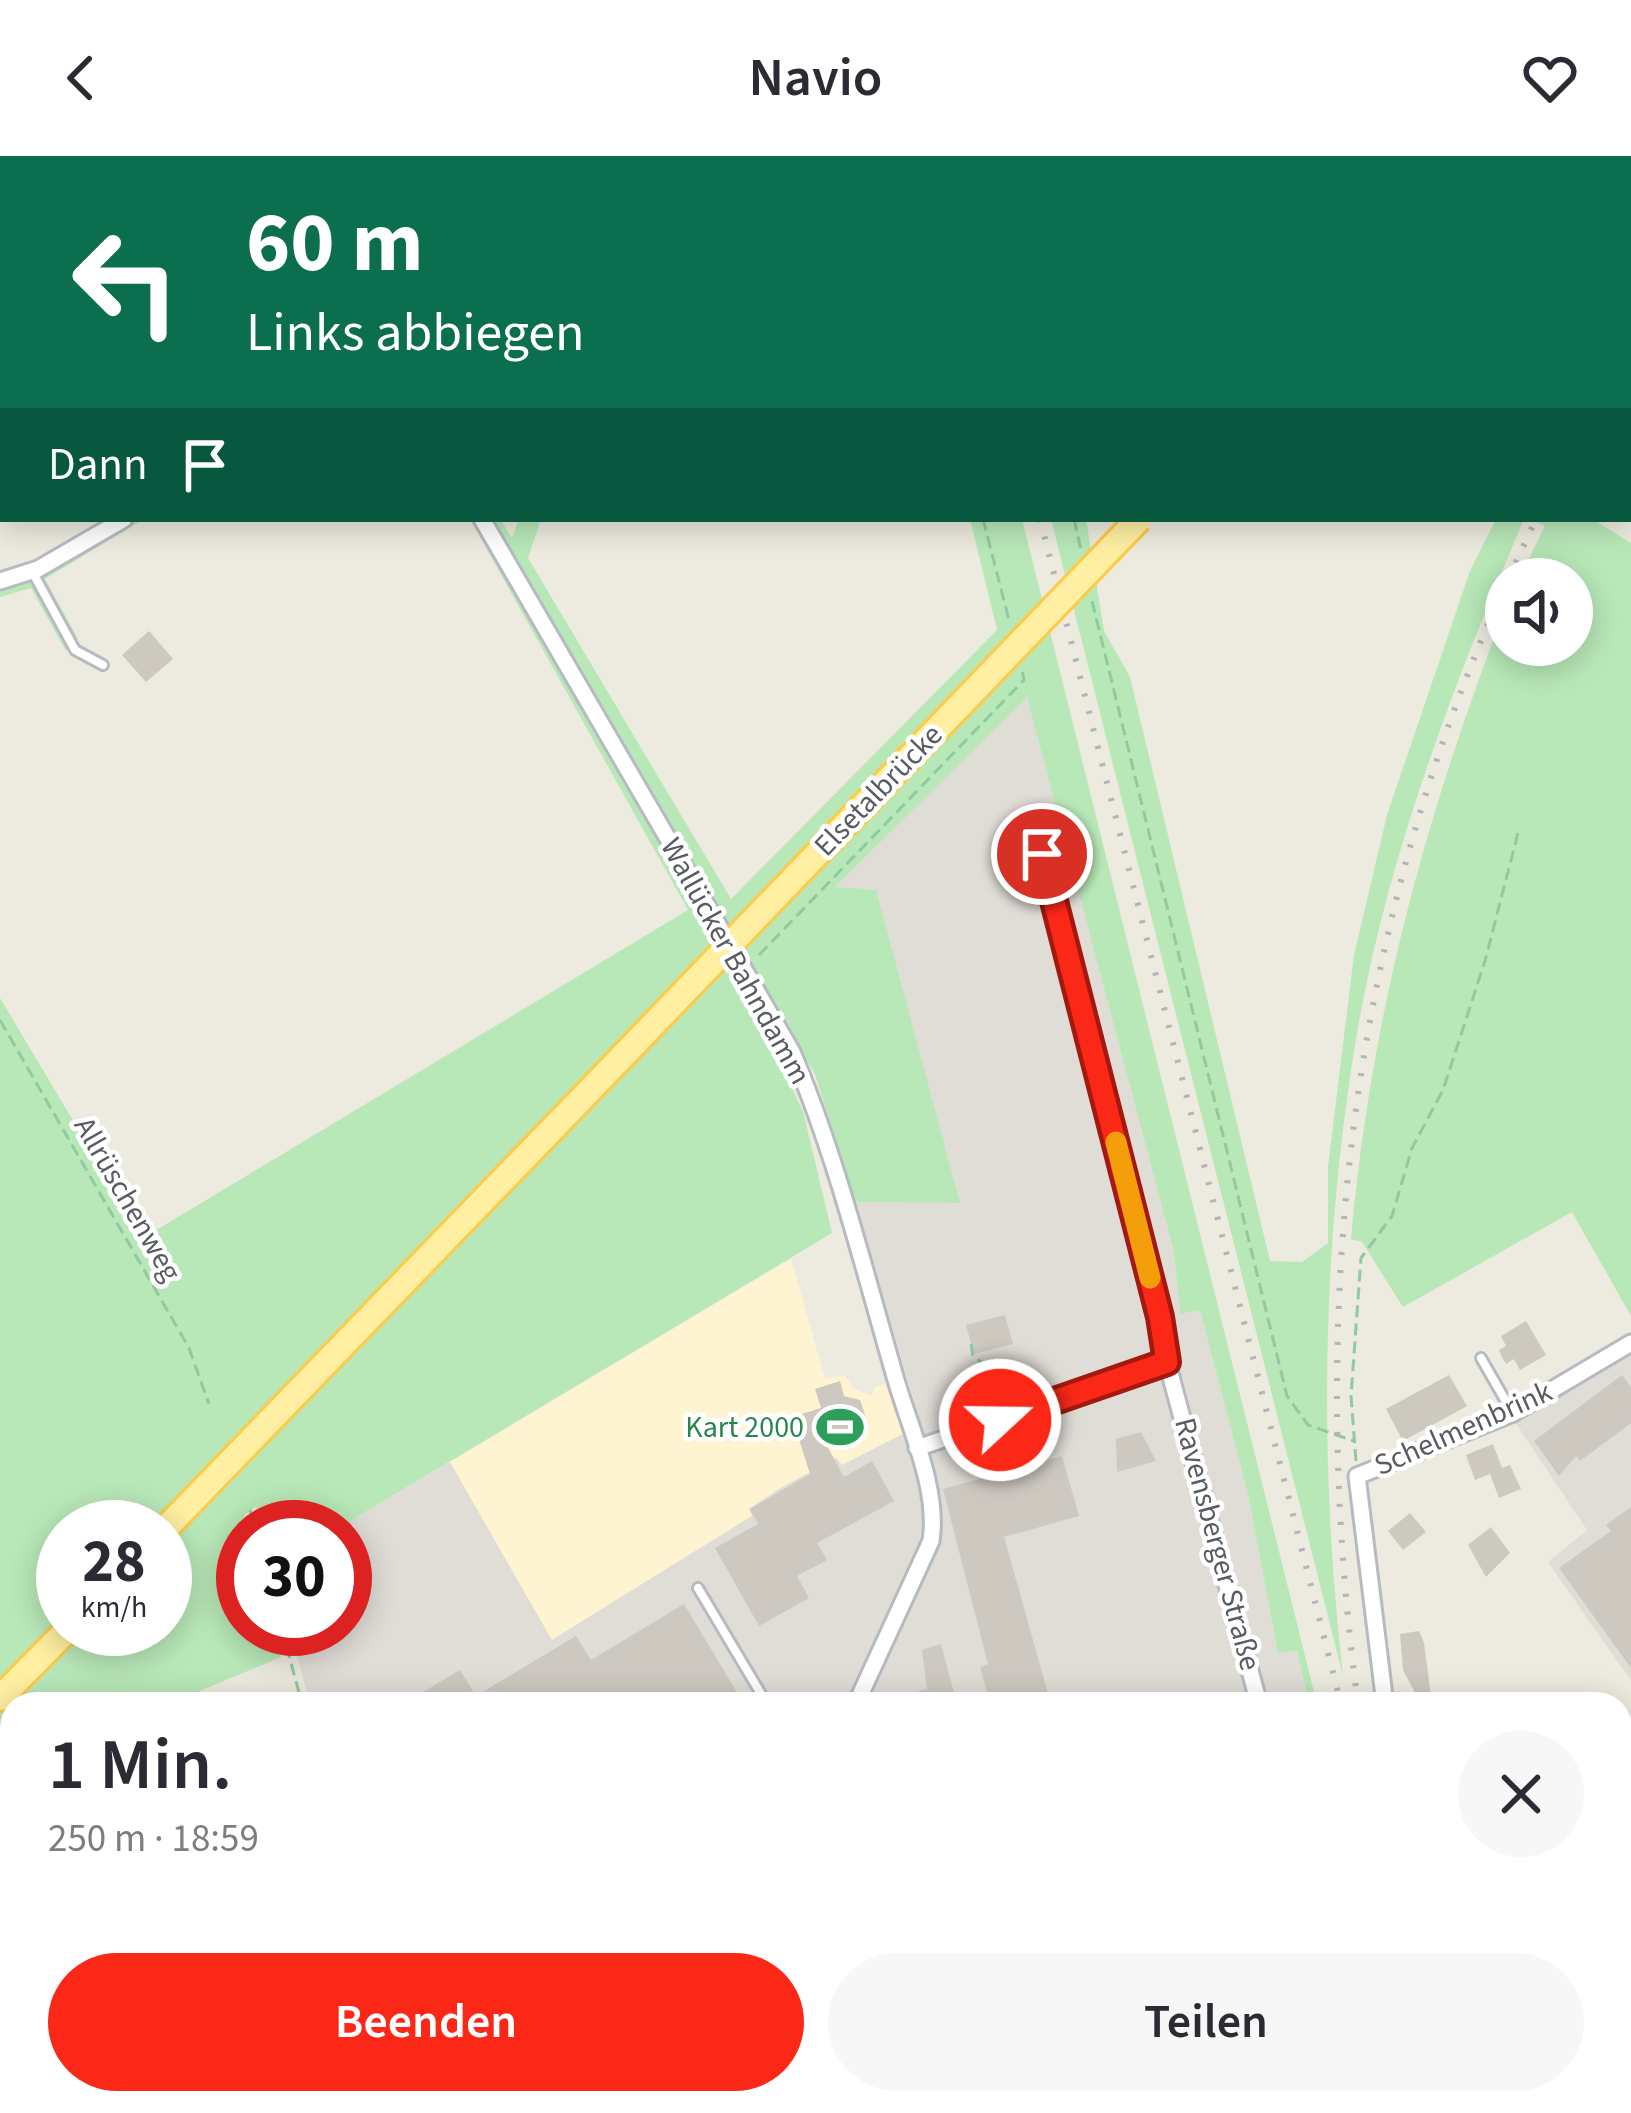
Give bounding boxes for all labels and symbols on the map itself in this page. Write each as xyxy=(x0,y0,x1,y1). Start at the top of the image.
street label: Elsetalbrücke xyxy=(804,715,953,866)
pin xyxy=(991,803,1093,905)
street label: Wallücker Bahndamm xyxy=(650,830,821,1092)
street label: Allrüschenweg xyxy=(63,1109,192,1289)
position arrow xyxy=(937,1357,1063,1483)
street label: Schelmenbrink xyxy=(1368,1370,1559,1487)
sports icon: Kart 2000 xyxy=(815,1402,865,1452)
place label: Kart 2000 xyxy=(685,1406,804,1449)
street label: Ravensberger Straße xyxy=(1163,1413,1272,1675)
speed limit sign: 30 xyxy=(216,1500,372,1656)

